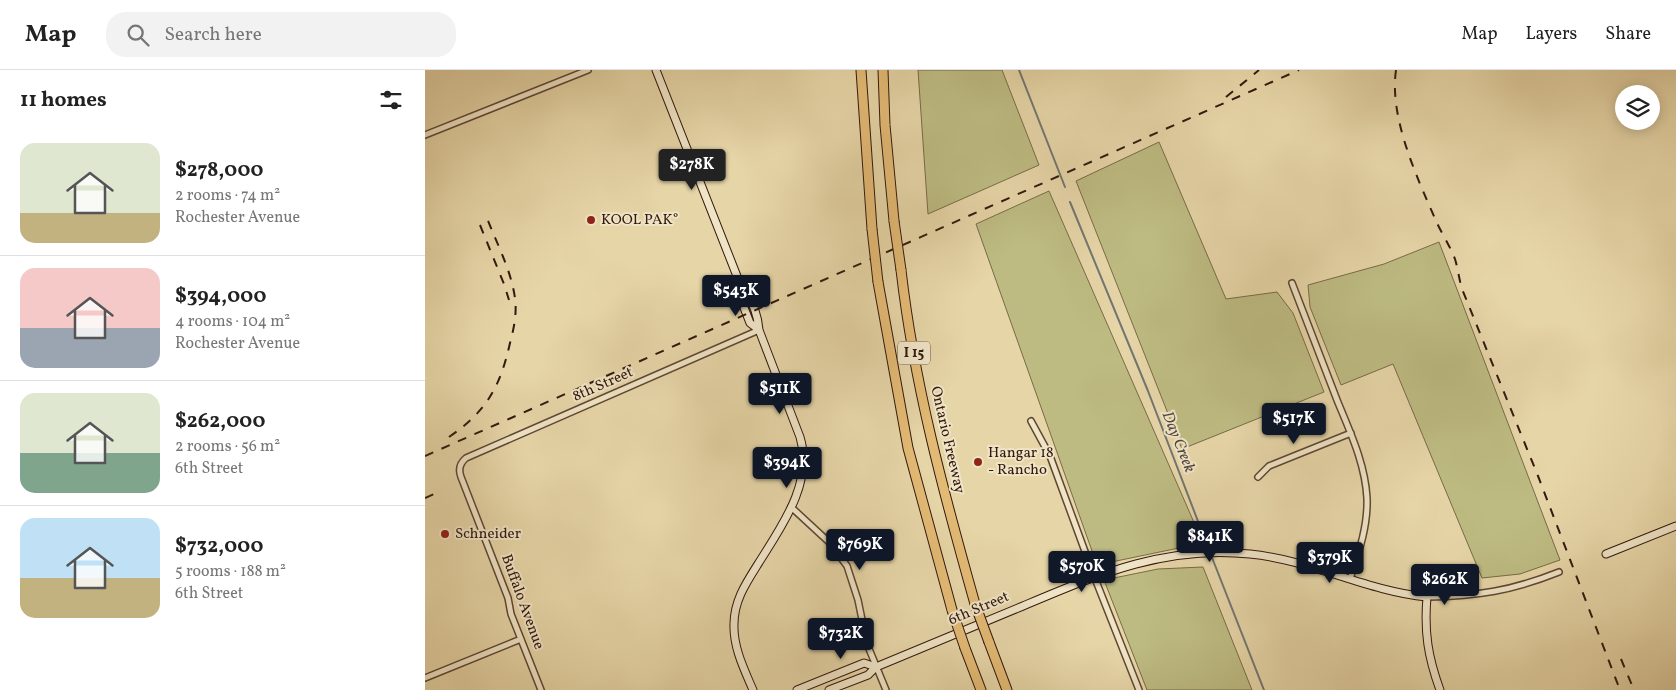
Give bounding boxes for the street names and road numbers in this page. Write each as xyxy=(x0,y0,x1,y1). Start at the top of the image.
road number: I 15 xyxy=(898,342,930,364)
street label: 8th Street xyxy=(569,362,637,408)
street label: Ontario Freeway xyxy=(924,384,970,496)
street label: Buffalo Avenue xyxy=(495,552,549,652)
street label: 6th Street xyxy=(945,587,1013,631)

